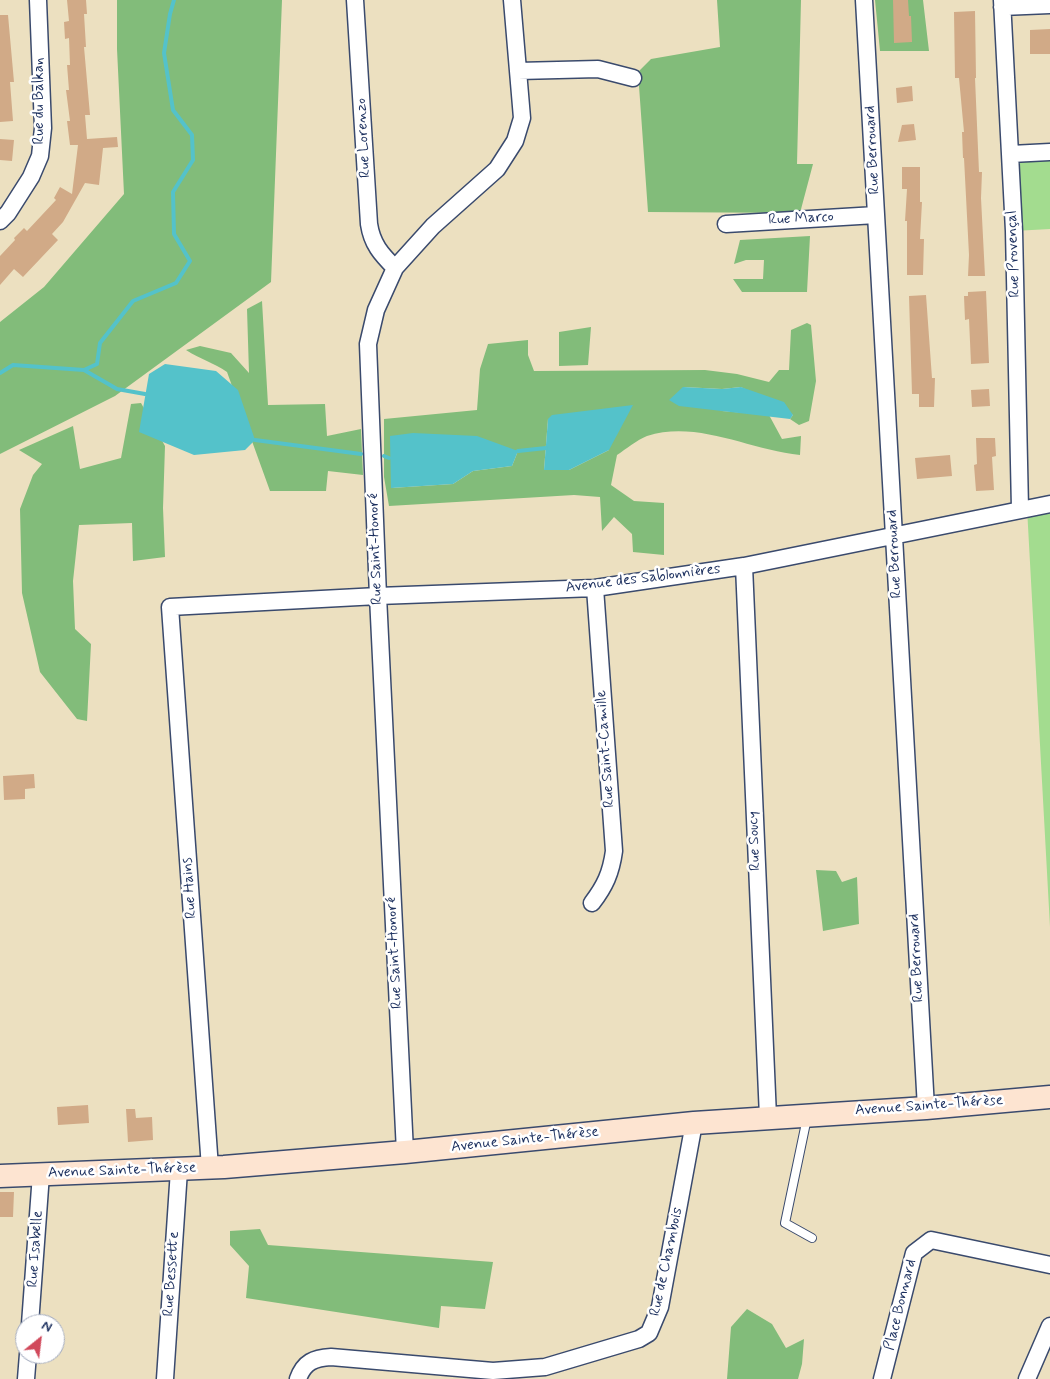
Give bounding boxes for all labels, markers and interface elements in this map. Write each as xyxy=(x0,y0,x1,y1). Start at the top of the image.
street label: Rue du Balkan xyxy=(31,57,49,145)
street label: Rue Lorenzo xyxy=(353,98,375,178)
street label: Rue Berrouard xyxy=(862,105,884,195)
street label: Rue Marco xyxy=(768,208,834,230)
street label: Rue Provençal xyxy=(1003,210,1025,298)
street label: Rue Saint-Honoré xyxy=(365,493,387,605)
street label: Rue Berrouard xyxy=(884,509,906,599)
street label: Avenue des Sablonnières xyxy=(564,561,722,597)
street label: Rue Saint-Camille xyxy=(593,690,619,808)
street label: Rue Soucy xyxy=(745,811,765,871)
street label: Rue Hains xyxy=(179,857,201,919)
street label: Rue Saint-Honoré xyxy=(383,897,407,1009)
street label: Rue Berrouard xyxy=(906,913,928,1003)
street label: Avenue Sainte-Thérèse xyxy=(854,1092,1004,1120)
street label: Avenue Sainte-Thérèse xyxy=(450,1123,600,1157)
street label: Avenue Sainte-Thérèse xyxy=(48,1159,196,1183)
street label: Rue de Chambois xyxy=(647,1206,687,1318)
street label: Rue Isabelle xyxy=(24,1210,48,1288)
street label: Rue Bessette xyxy=(160,1231,184,1317)
street label: Place Bonnard xyxy=(881,1258,921,1352)
north arrow xyxy=(15,1314,65,1364)
text: N xyxy=(38,1317,55,1337)

